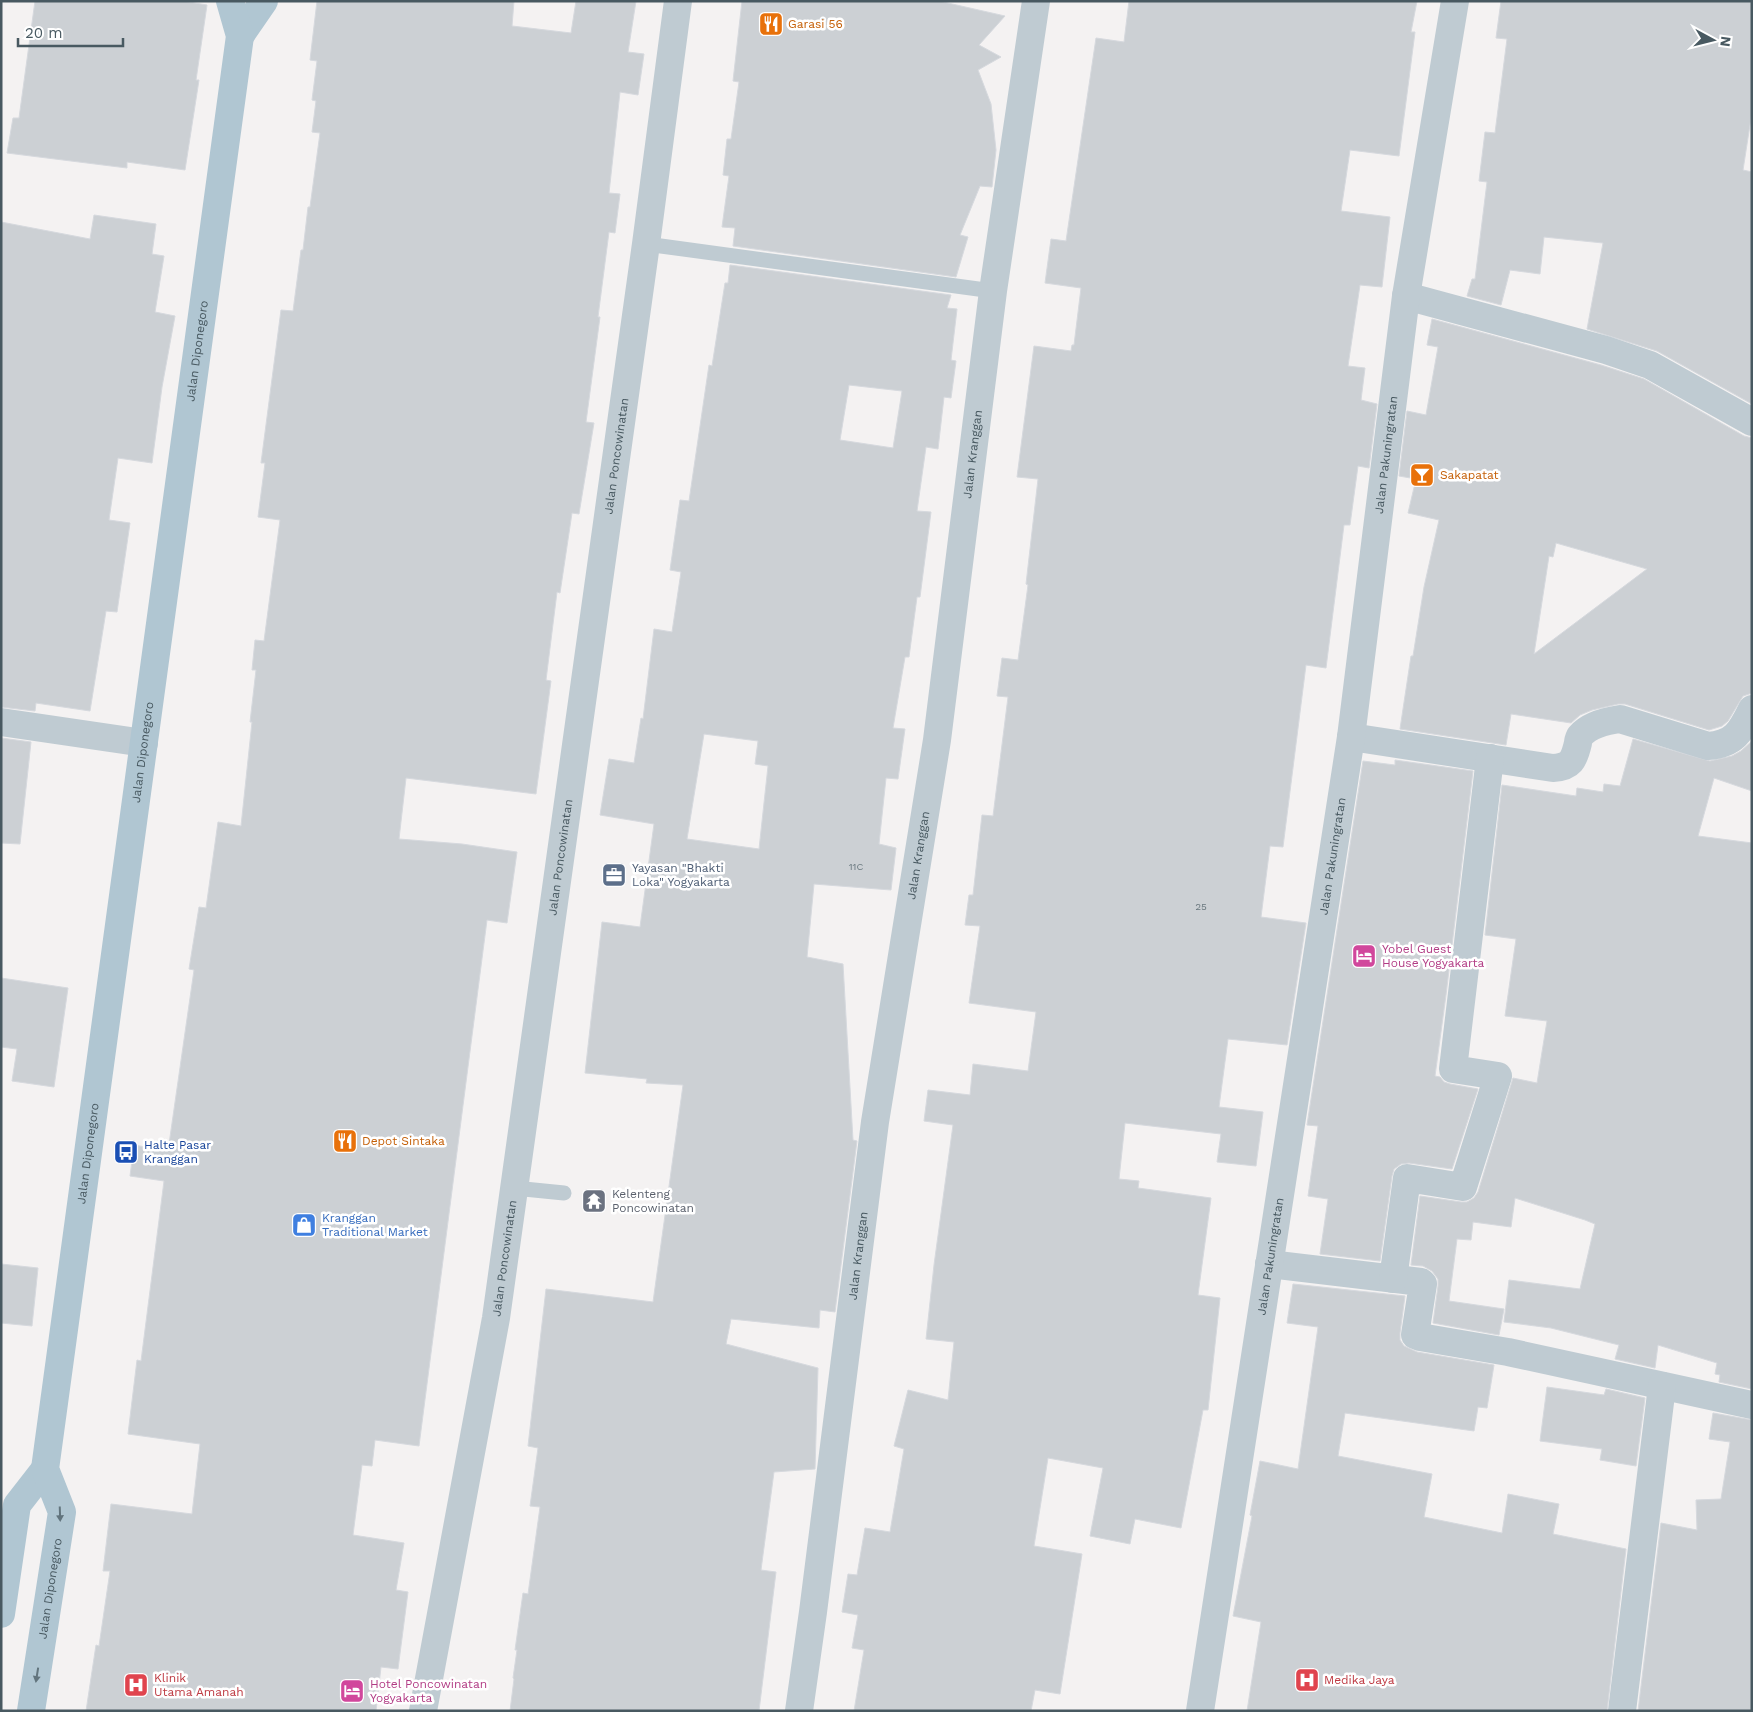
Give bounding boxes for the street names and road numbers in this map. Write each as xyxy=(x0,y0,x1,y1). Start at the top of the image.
street label: Jalan Diponegoro xyxy=(183,300,211,402)
street label: Jalan Pakuningratan xyxy=(1372,395,1400,515)
street label: Jalan Poncowinatan xyxy=(601,397,631,515)
street label: Jalan Kranggan xyxy=(960,409,985,499)
street label: Jalan Diponegoro xyxy=(129,701,156,804)
street label: Jalan Pakuningratan xyxy=(1317,796,1349,916)
street label: Jalan Poncowinatan xyxy=(545,798,575,916)
street label: Jalan Kranggan xyxy=(904,810,932,901)
street label: Jalan Diponegoro xyxy=(74,1102,102,1205)
street label: Jalan Pakuningratan xyxy=(1254,1197,1286,1316)
street label: Jalan Poncowinatan xyxy=(489,1199,519,1317)
street label: Jalan Kranggan xyxy=(846,1211,871,1301)
street label: Jalan Diponegoro xyxy=(35,1537,65,1640)

